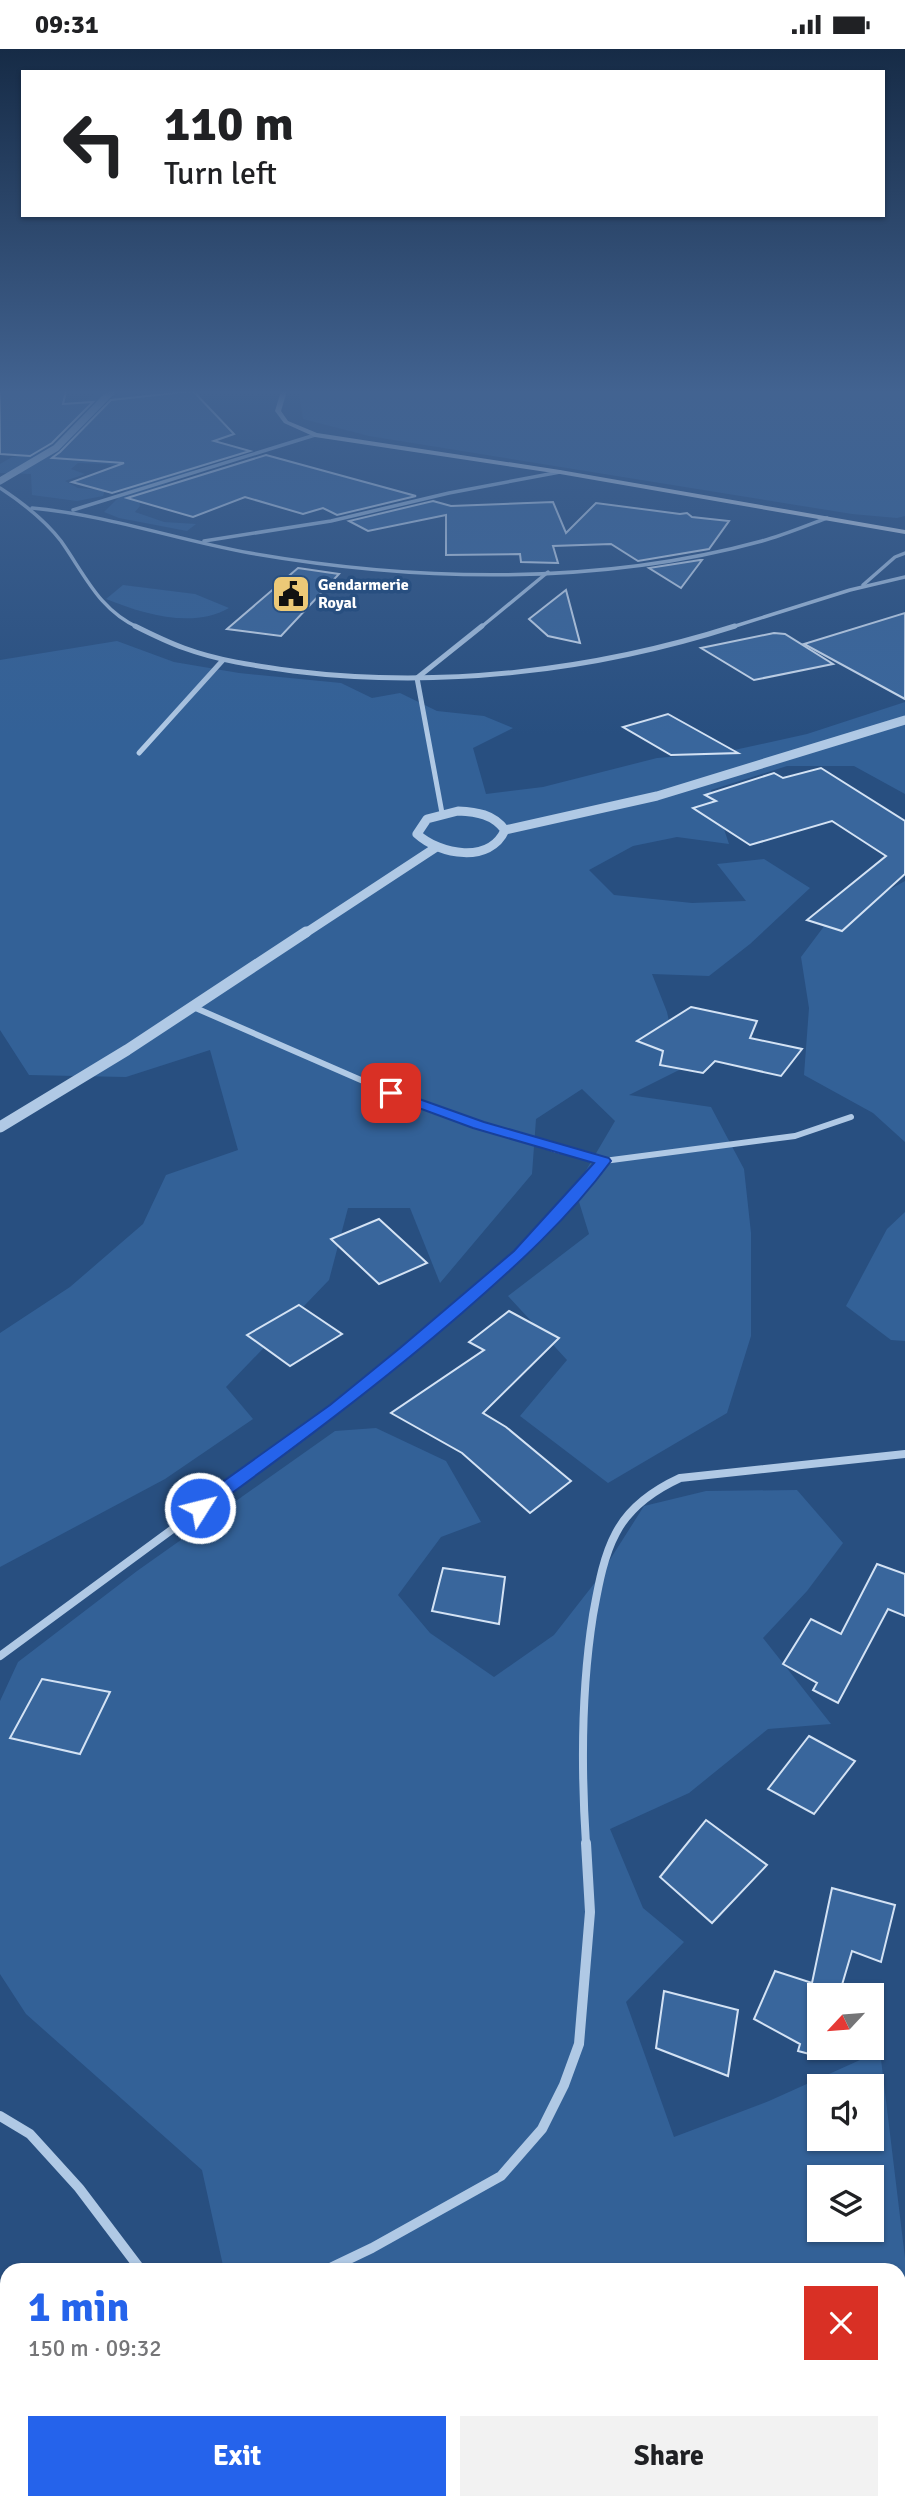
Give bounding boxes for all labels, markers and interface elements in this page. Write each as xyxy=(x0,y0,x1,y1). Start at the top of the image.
text: 09:31 xyxy=(35,9,99,41)
text: 110 m xyxy=(164,94,294,154)
icon: left xyxy=(49,98,140,189)
text: Turn left xyxy=(164,154,277,193)
public building icon: Gendarmerie Royal xyxy=(270,573,312,615)
place label: Gendarmerie Royal xyxy=(318,575,409,613)
pin xyxy=(361,1063,421,1123)
icon: arrive xyxy=(372,1074,410,1112)
position arrow xyxy=(163,1471,237,1545)
north arrow xyxy=(807,1983,884,2060)
map controls xyxy=(807,1983,884,2242)
button: sound xyxy=(807,2074,884,2151)
button: layers xyxy=(807,2165,884,2242)
text: 1 min xyxy=(28,2282,129,2333)
button: close xyxy=(804,2286,878,2360)
text: 150 m · 09:32 xyxy=(28,2334,162,2363)
button: Exit xyxy=(28,2416,446,2496)
button: Share xyxy=(460,2416,878,2496)

